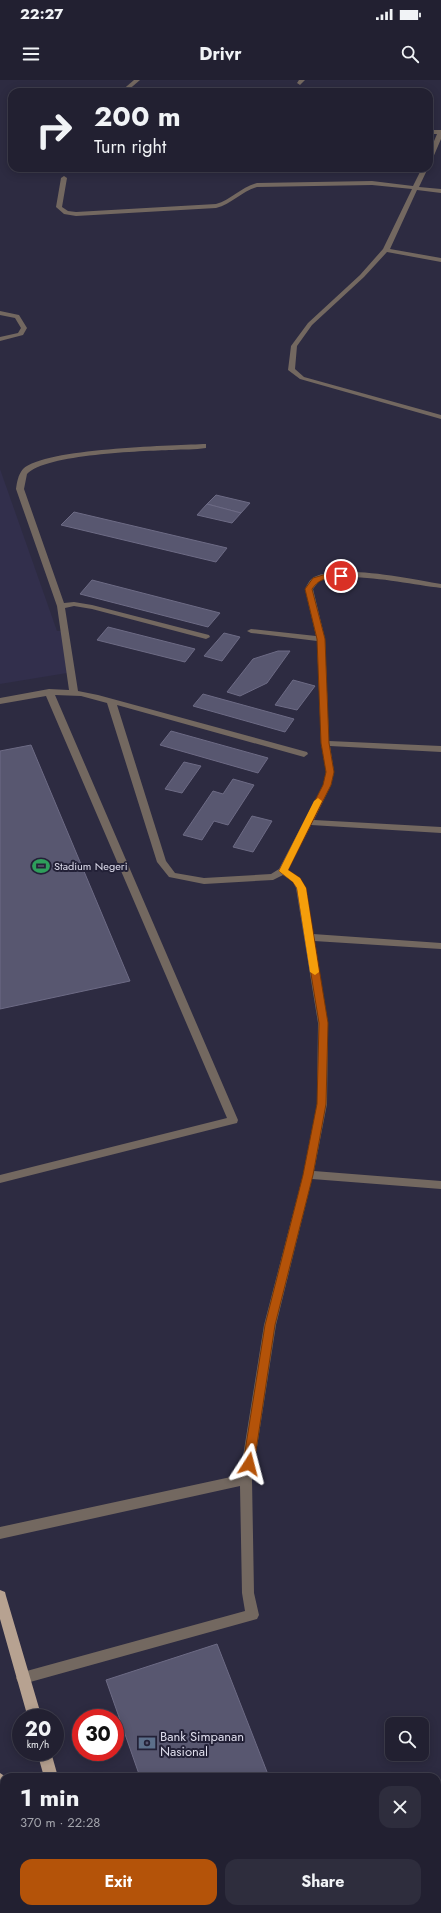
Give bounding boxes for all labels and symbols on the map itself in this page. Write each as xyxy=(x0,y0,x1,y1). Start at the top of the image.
pin xyxy=(324,559,358,593)
sports icon: Stadium Negeri xyxy=(31,856,51,876)
place label: Stadium Negeri xyxy=(54,858,128,874)
position arrow xyxy=(228,1443,270,1485)
speed limit sign: 30 xyxy=(72,1709,124,1761)
place label: Bank Simpanan Nasional xyxy=(160,1727,244,1761)
bank icon: Bank Simpanan Nasional xyxy=(137,1733,157,1753)

